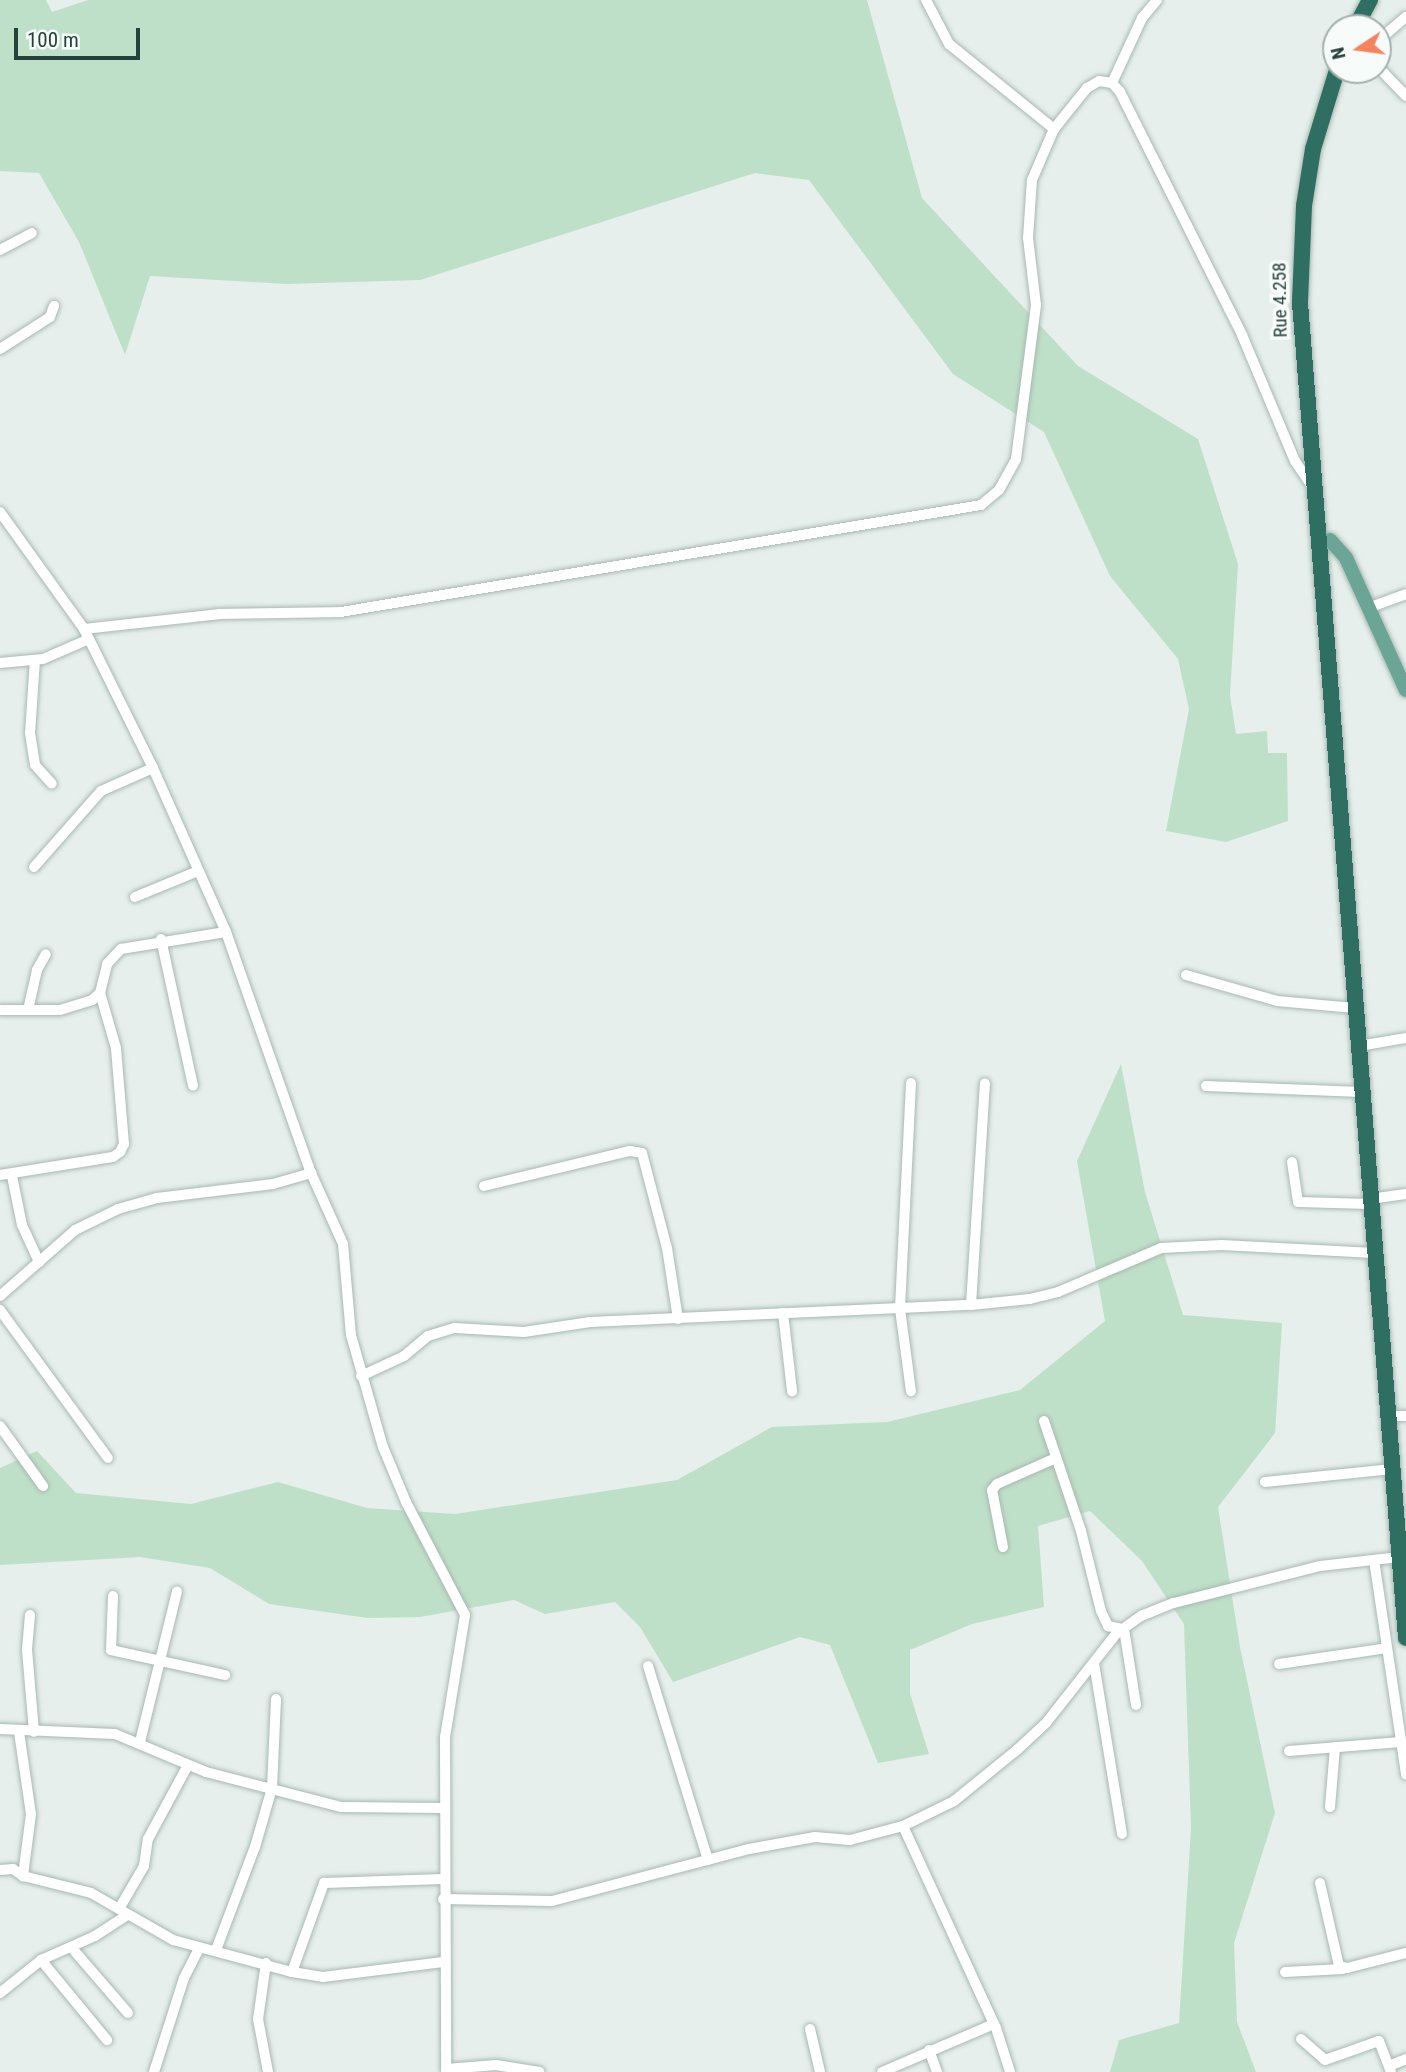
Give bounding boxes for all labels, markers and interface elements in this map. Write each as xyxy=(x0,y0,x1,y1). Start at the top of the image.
scale bar xyxy=(18,14,144,58)
north arrow xyxy=(1322,14,1392,84)
text: 100 m xyxy=(27,28,79,52)
text: N xyxy=(1325,45,1351,62)
street label: Rue 4.258 xyxy=(1268,262,1292,338)

